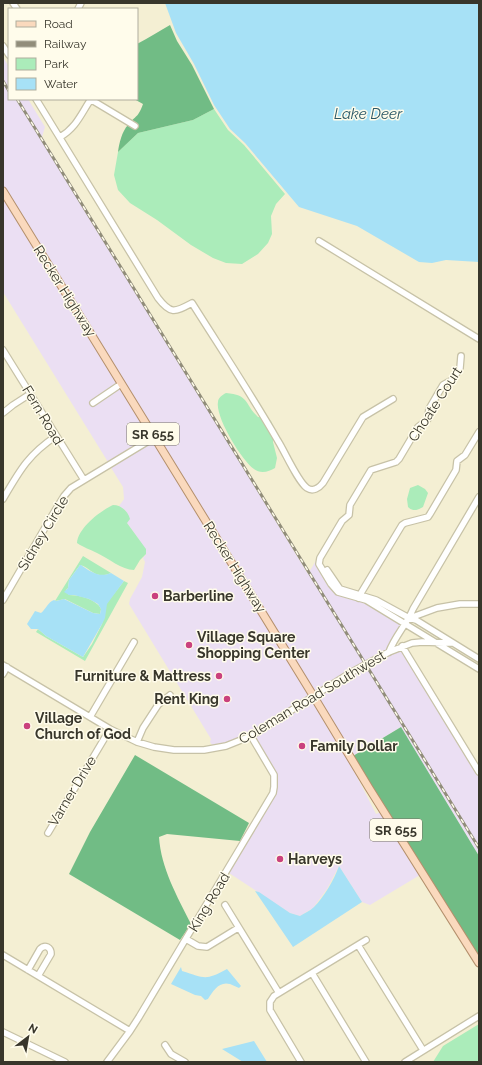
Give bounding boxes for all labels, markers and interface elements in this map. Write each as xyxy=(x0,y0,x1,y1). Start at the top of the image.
legend xyxy=(8,8,138,100)
text: Road xyxy=(44,17,73,31)
text: Railway xyxy=(44,37,87,51)
text: Park xyxy=(44,57,69,71)
text: Water xyxy=(44,77,78,91)
water label: Lake Deer xyxy=(334,105,403,123)
street label: Recker Highway xyxy=(31,242,100,340)
street label: Choate Court xyxy=(405,363,465,444)
street label: Fern Road xyxy=(19,382,67,448)
road number: SR 655 xyxy=(127,423,179,445)
street label: Sidney Circle xyxy=(14,493,72,573)
street label: Recker Highway xyxy=(201,518,270,616)
place label: Barberline xyxy=(163,588,234,604)
marker: Barberline xyxy=(150,591,160,601)
place label: Village Square Shopping Center xyxy=(197,629,311,661)
marker: Village Square Shopping Center xyxy=(184,640,194,650)
street label: Coleman Road Southwest xyxy=(236,647,388,747)
place label: Furniture & Mattress xyxy=(74,668,211,684)
marker: Furniture & Mattress xyxy=(214,671,224,681)
place label: Rent King xyxy=(154,691,219,707)
marker: Rent King xyxy=(222,694,232,704)
place label: Village Church of God xyxy=(35,710,131,742)
marker: Village Church of God xyxy=(22,721,32,731)
place label: Family Dollar xyxy=(310,738,398,754)
marker: Family Dollar xyxy=(297,741,307,751)
street label: Varner Drive xyxy=(45,753,99,829)
road number: SR 655 xyxy=(370,819,422,841)
place label: Harveys xyxy=(288,851,342,867)
marker: Harveys xyxy=(275,854,285,864)
street label: King Road xyxy=(185,870,233,934)
north arrow xyxy=(8,1017,48,1057)
text: N xyxy=(26,1021,40,1037)

